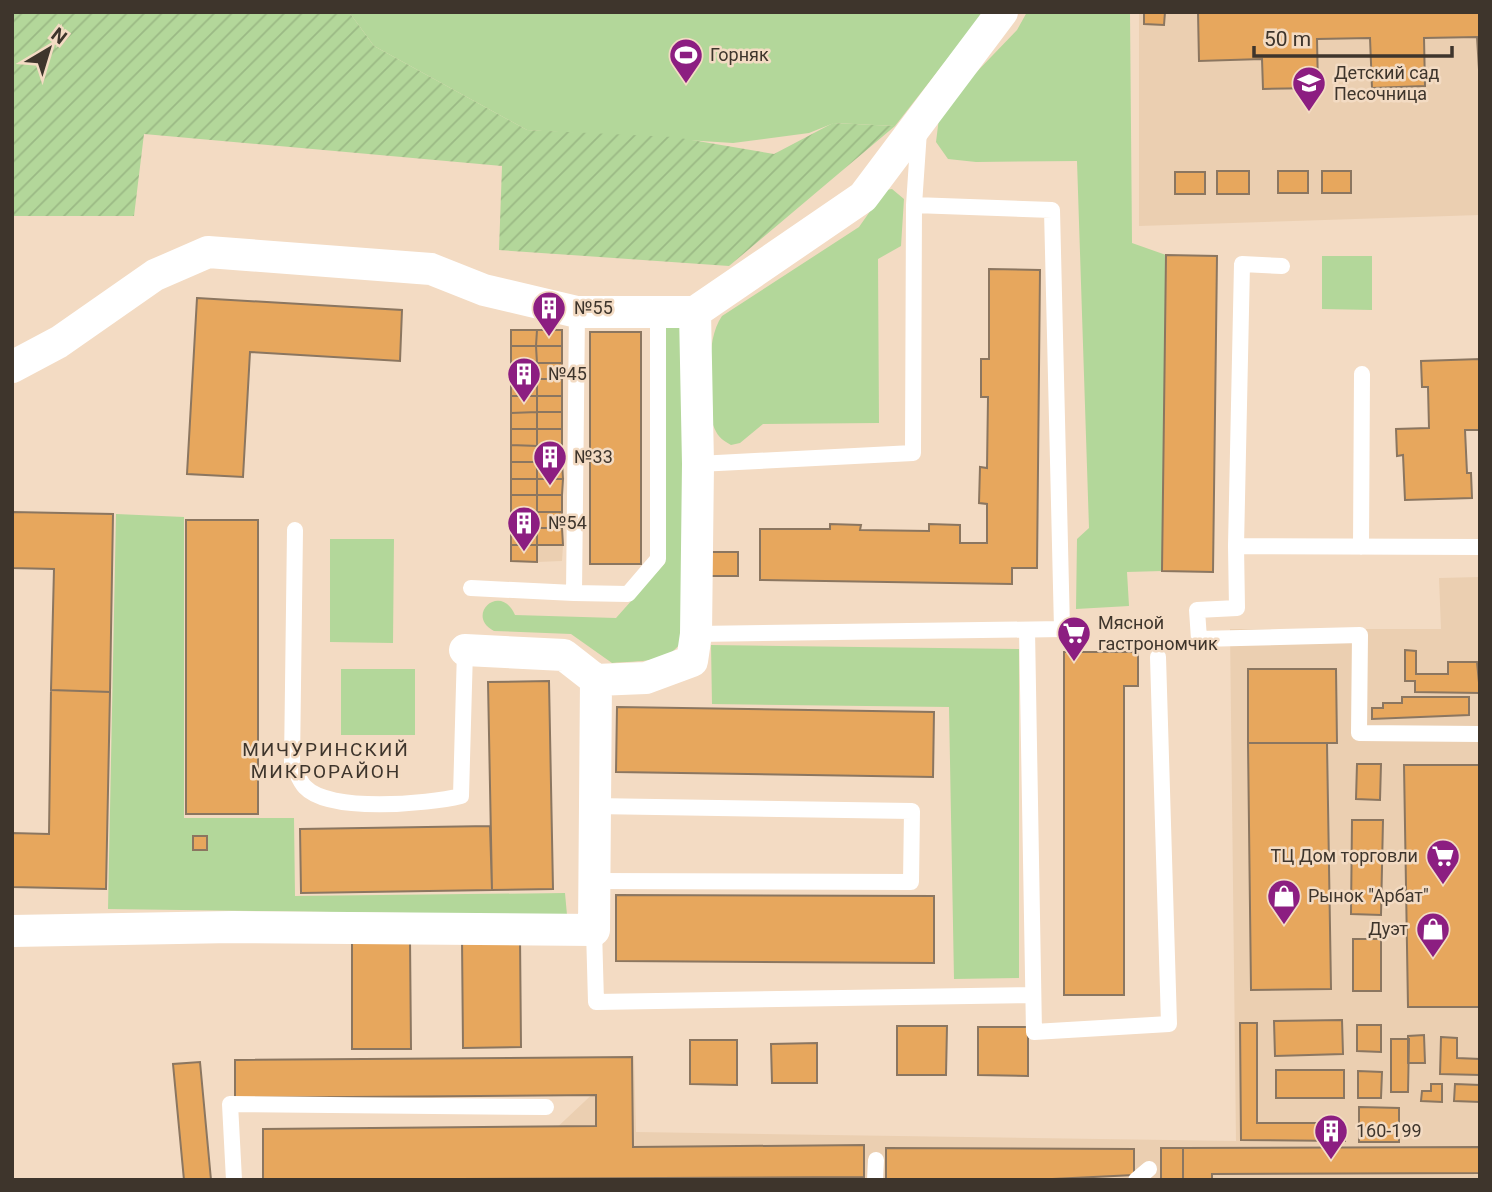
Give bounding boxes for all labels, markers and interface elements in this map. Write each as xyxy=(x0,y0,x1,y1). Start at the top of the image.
north arrow xyxy=(14,14,84,84)
scale bar xyxy=(1254,14,1452,58)
text: N xyxy=(47,23,72,49)
text: 50 m xyxy=(1264,27,1311,51)
sports icon: Горняк xyxy=(667,36,705,85)
place label: Горняк xyxy=(710,44,769,65)
place label: Детский сад Песочница xyxy=(1334,62,1440,104)
school or university icon: Детский сад Песочница xyxy=(1290,64,1328,113)
building icon: №55 xyxy=(530,289,568,338)
place label: №55 xyxy=(574,297,613,318)
building icon: №45 xyxy=(505,355,543,404)
place label: №45 xyxy=(548,363,587,384)
building icon: №33 xyxy=(531,438,569,487)
place label: №33 xyxy=(574,446,613,467)
building icon: №54 xyxy=(505,504,543,553)
place label: №54 xyxy=(548,512,587,533)
place label: Мясной гастрономчик xyxy=(1098,612,1218,654)
supermarket icon: Мясной гастрономчик xyxy=(1055,614,1093,663)
district label: МИЧУРИНСКИЙ МИКРОРАЙОН xyxy=(242,738,410,783)
supermarket icon: ТЦ Дом торговли xyxy=(1424,837,1462,886)
place label: ТЦ Дом торговли xyxy=(1271,845,1418,866)
shop icon: Рынок "Арбат" xyxy=(1265,877,1303,926)
place label: Рынок "Арбат" xyxy=(1308,885,1429,906)
shop icon: Дуэт xyxy=(1414,910,1452,959)
place label: Дуэт xyxy=(1368,918,1408,939)
building icon: 160-199 xyxy=(1312,1112,1350,1161)
place label: 160-199 xyxy=(1356,1120,1422,1141)

